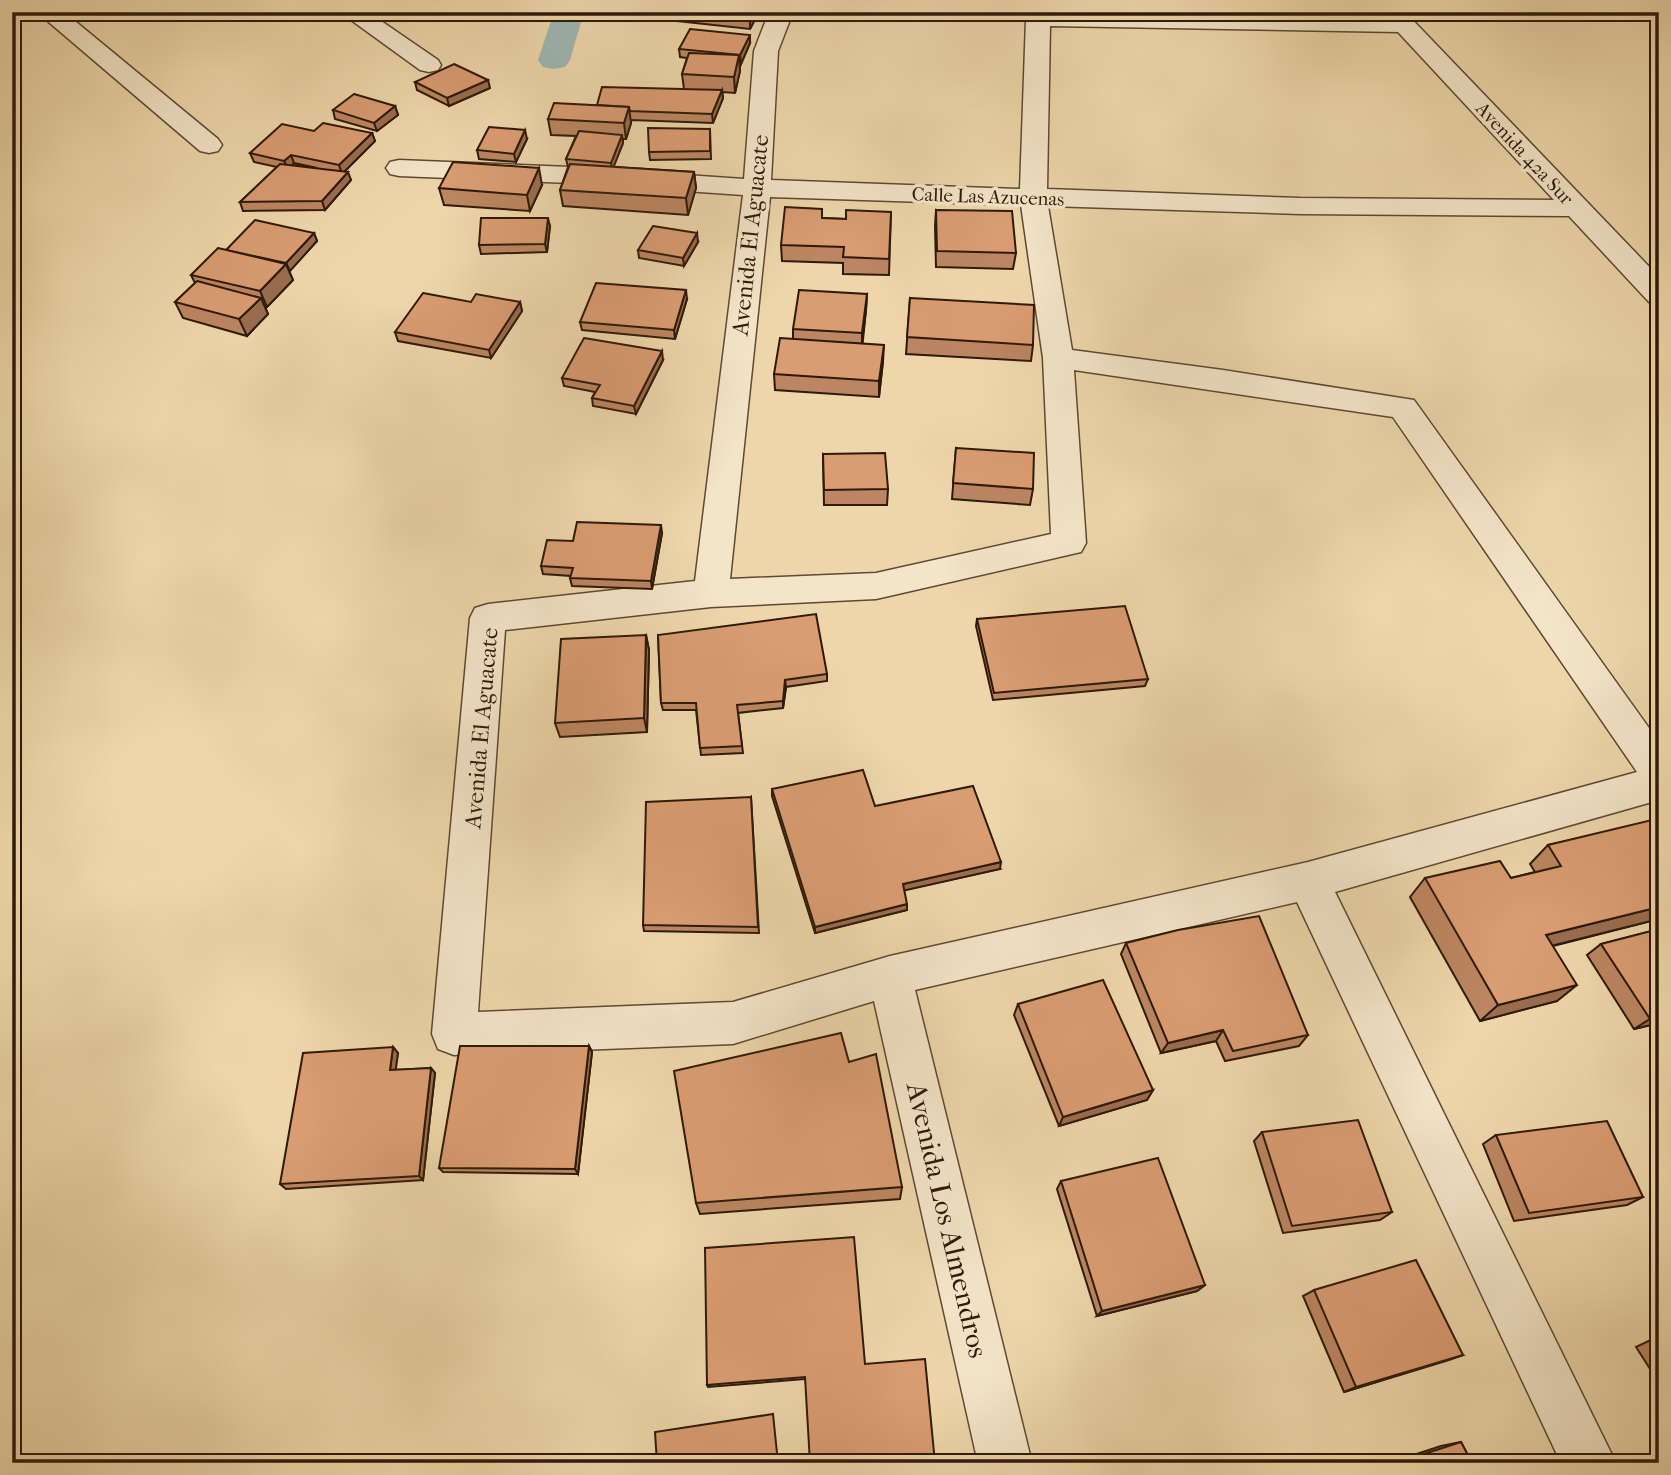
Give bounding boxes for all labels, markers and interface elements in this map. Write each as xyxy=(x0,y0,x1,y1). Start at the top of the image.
street label: Avenida 42a Sur xyxy=(1470,97,1578,210)
street label: Avenida El Aguacate xyxy=(726,133,774,338)
street label: Calle Las Azucenas xyxy=(911,183,1065,211)
street label: Avenida El Aguacate xyxy=(459,626,504,831)
street label: Avenida Los Almendros xyxy=(900,1078,995,1361)

